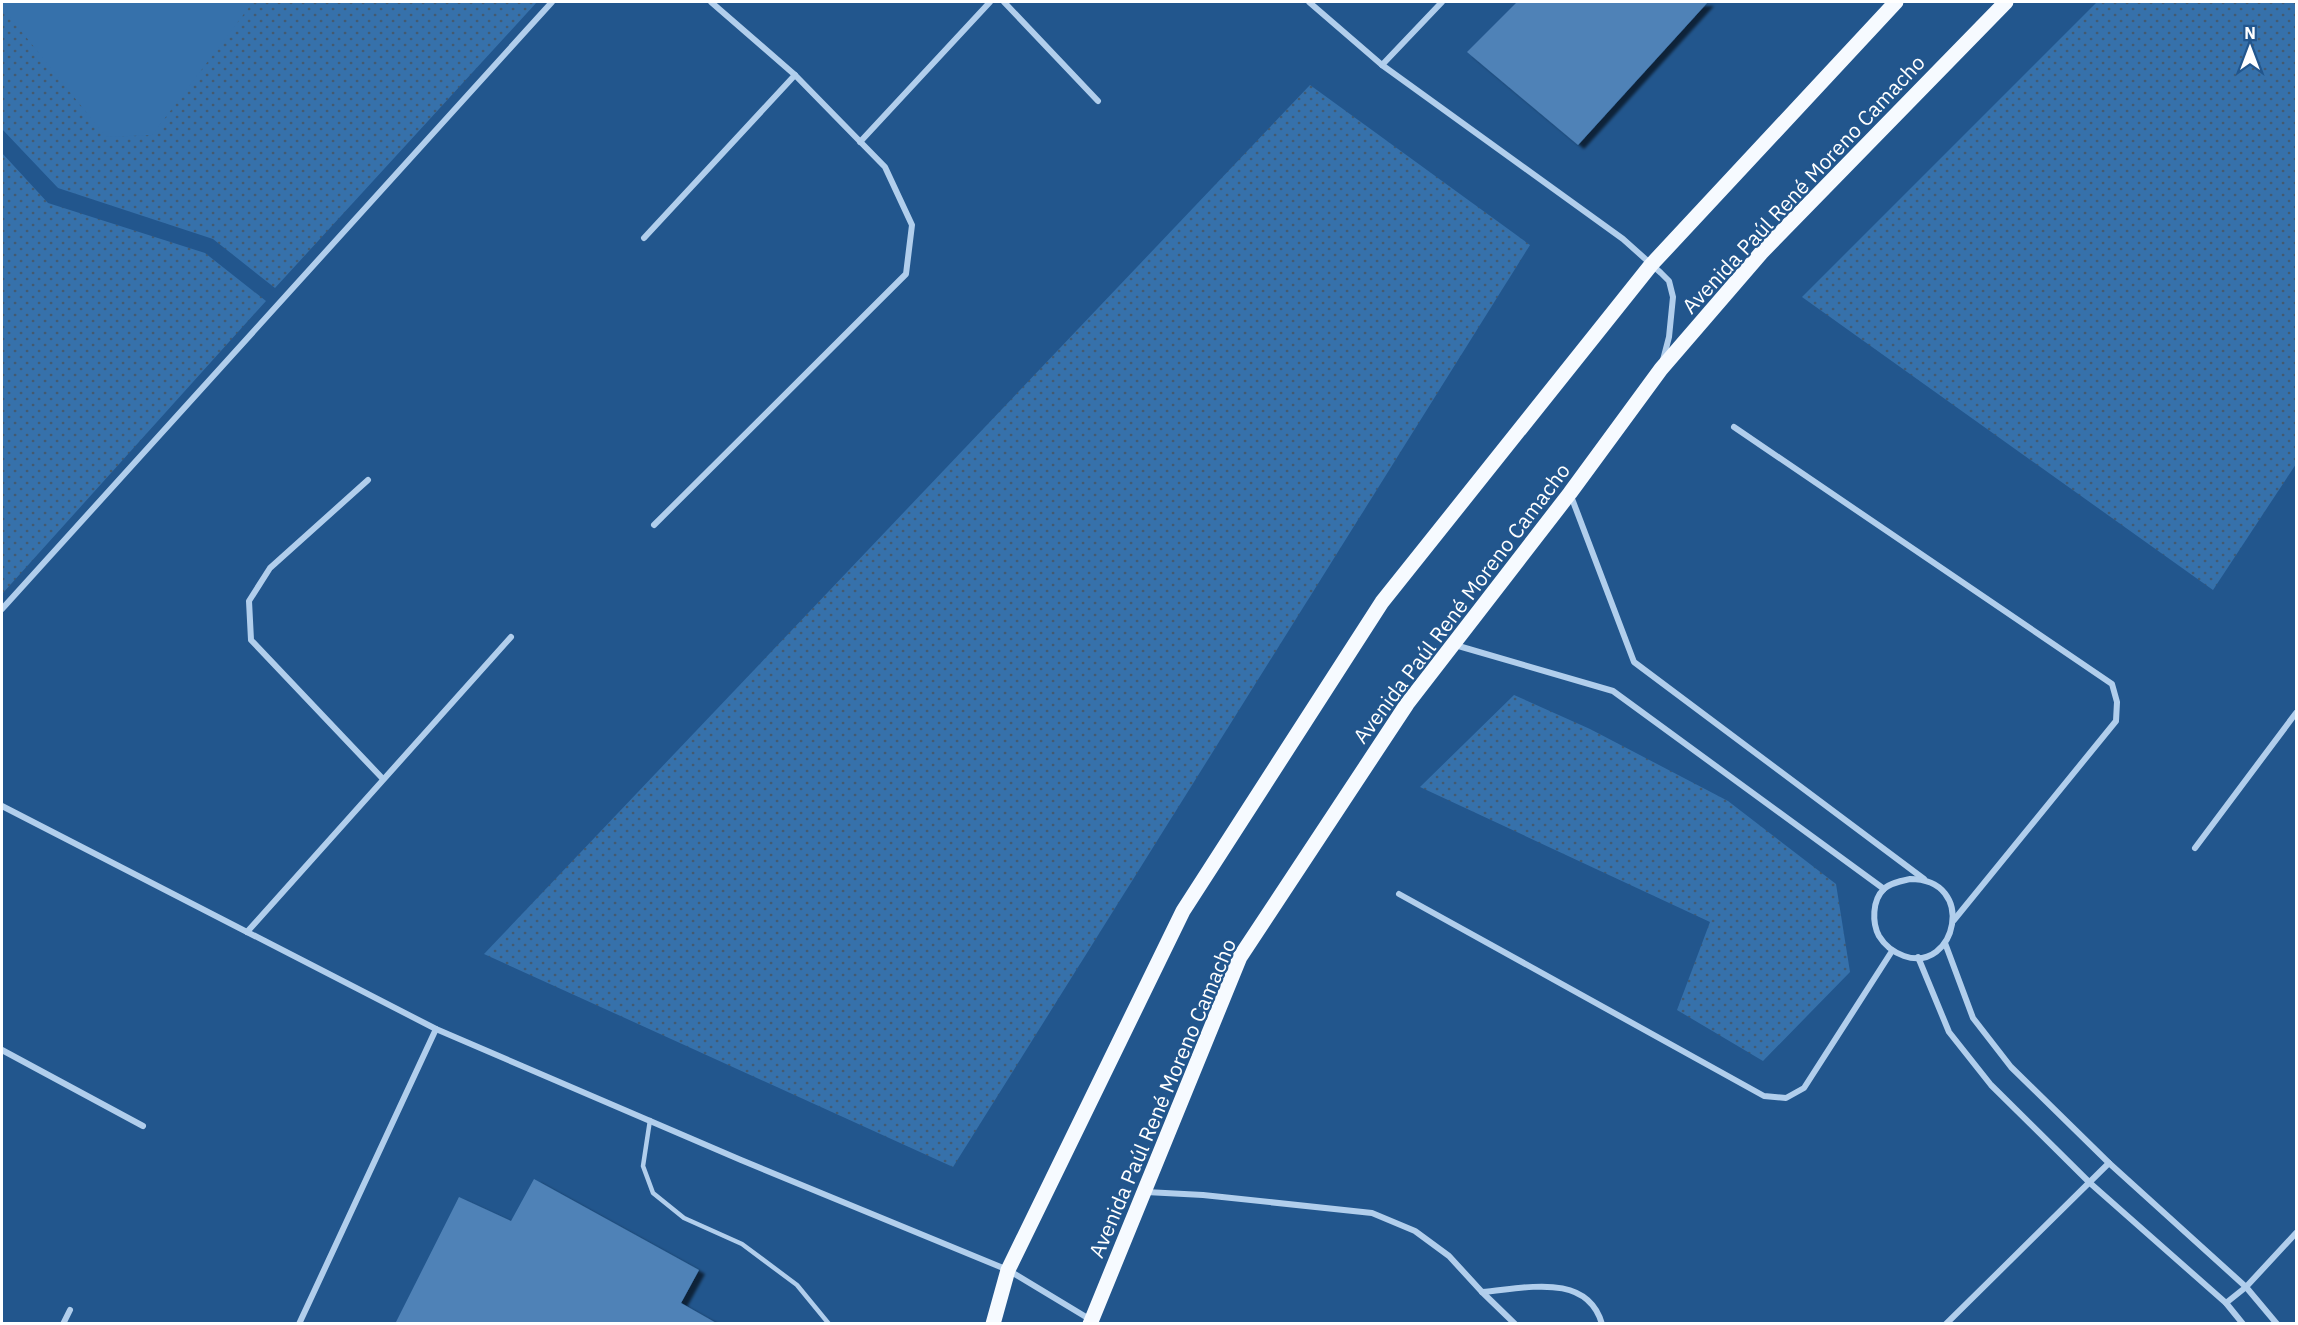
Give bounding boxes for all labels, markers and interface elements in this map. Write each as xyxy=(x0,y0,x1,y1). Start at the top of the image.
north arrow xyxy=(2220,18,2280,78)
text: N xyxy=(2244,23,2256,43)
street label: Avenida Paúl René Moreno Camacho xyxy=(1675,49,1931,319)
street label: Avenida Paúl René Moreno Camacho xyxy=(1346,457,1576,749)
street label: Avenida Paúl René Moreno Camacho xyxy=(1082,934,1242,1262)

